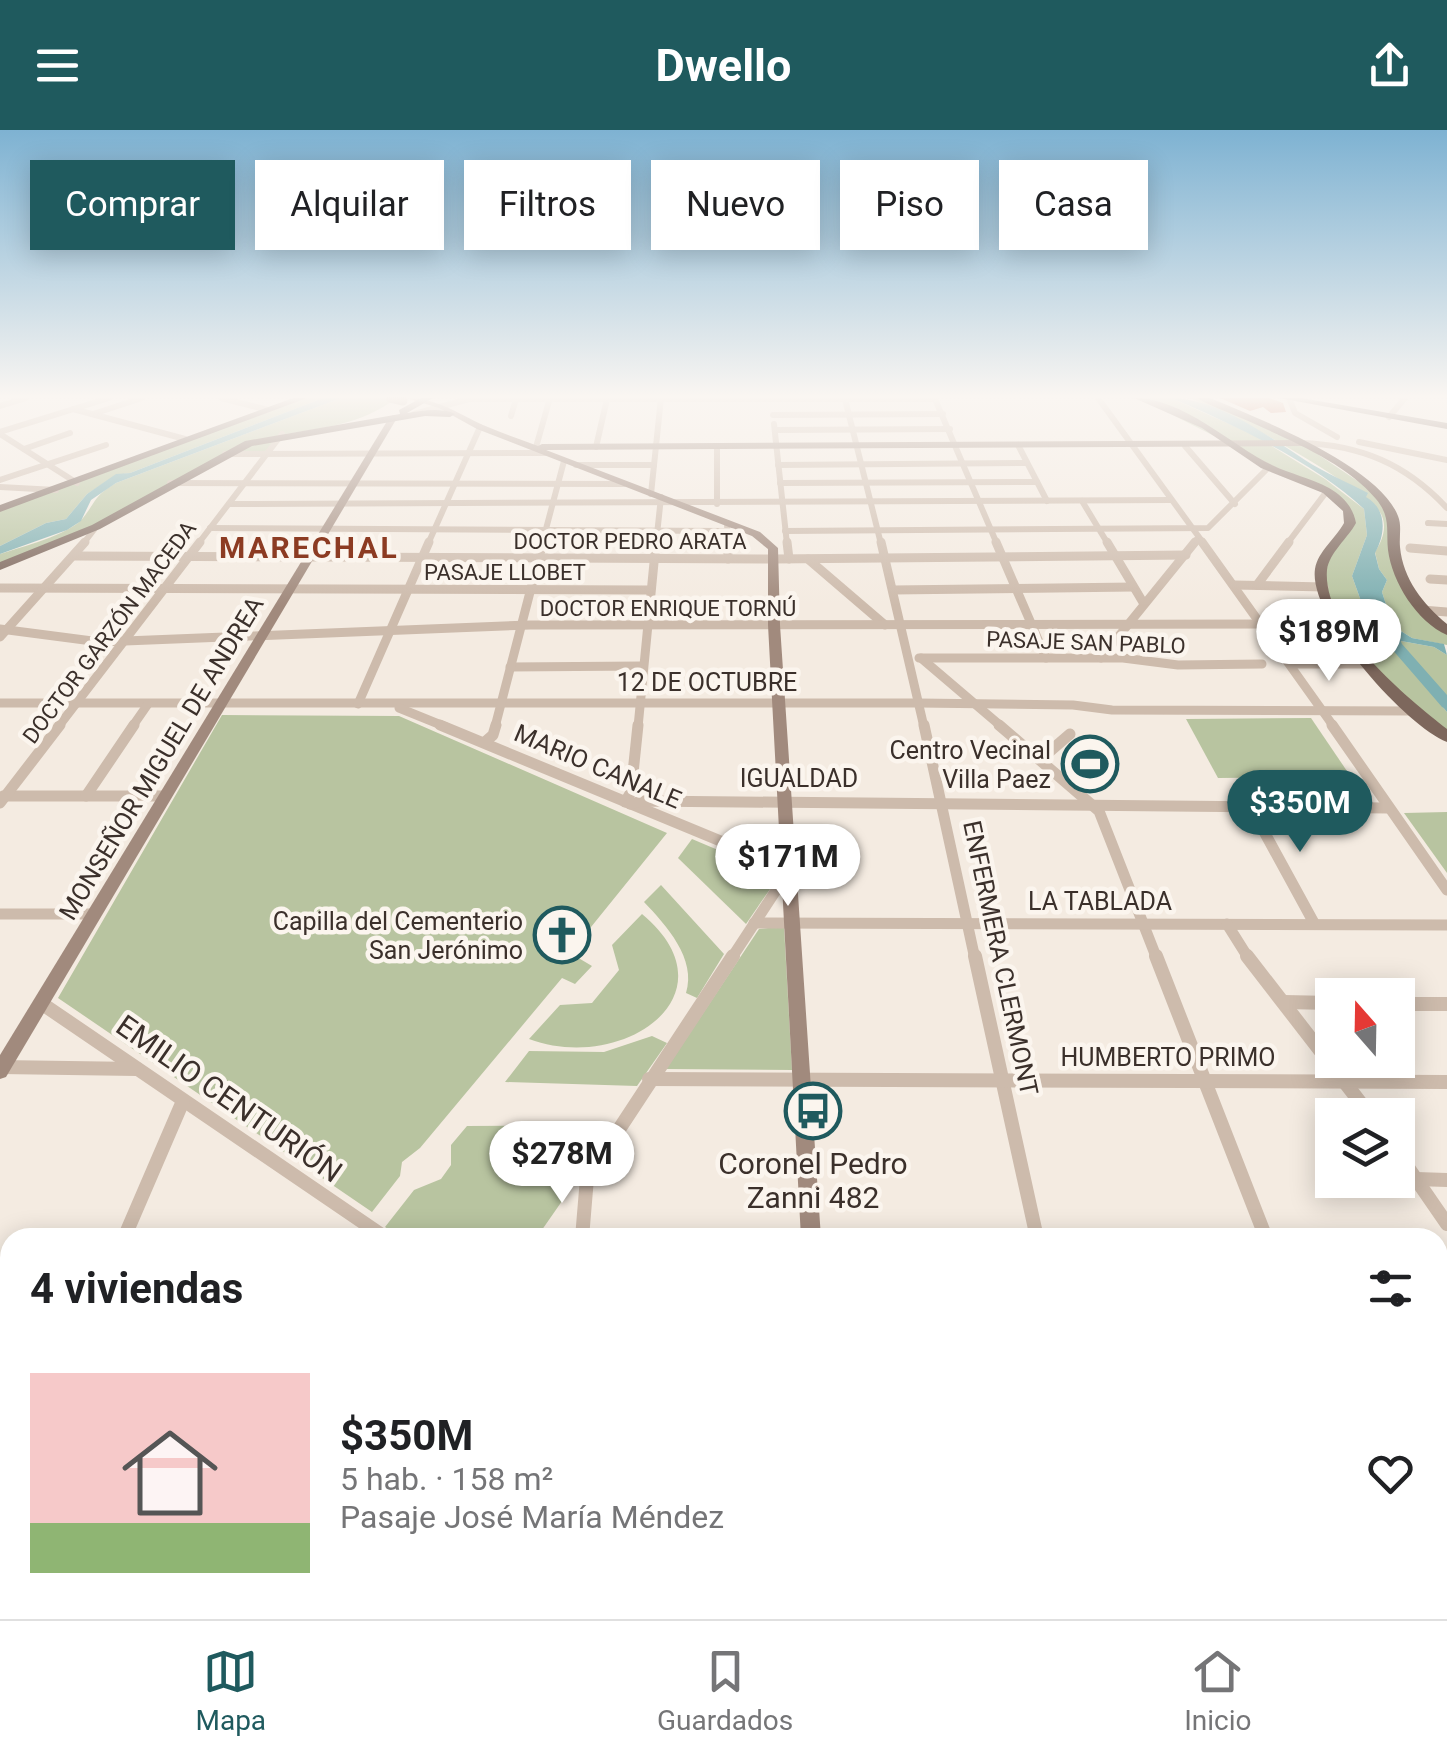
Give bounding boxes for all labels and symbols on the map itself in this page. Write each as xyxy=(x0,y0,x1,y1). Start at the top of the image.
street label: DOCTOR GARZÓN MACEDA xyxy=(17,515,202,748)
street label: DOCTOR PEDRO ARATA xyxy=(513,529,747,554)
district label: MARECHAL xyxy=(219,530,399,565)
street label: PASAJE LLOBET xyxy=(424,560,586,585)
street label: MONSEÑOR MIGUEL DE ANDREA xyxy=(52,591,270,925)
street label: DOCTOR ENRIQUE TORNÚ xyxy=(540,595,796,621)
pin: $189M xyxy=(1259,599,1399,684)
street label: PASAJE SAN PABLO xyxy=(986,627,1186,658)
street label: 12 DE OCTUBRE xyxy=(617,668,797,697)
street label: MARIO CANALE xyxy=(510,718,686,815)
sports icon: Centro Vecinal Villa Paez xyxy=(1060,734,1120,794)
place label: Centro Vecinal Villa Paez xyxy=(890,736,1051,794)
street label: IGUALDAD xyxy=(740,764,858,793)
pin: $350M xyxy=(1230,770,1370,855)
street label: ENFERMERA CLERMONT xyxy=(957,818,1044,1098)
pin: $171M xyxy=(718,824,858,909)
street label: LA TABLADA xyxy=(1028,887,1172,916)
church icon: Capilla del Cementerio San Jerónimo xyxy=(532,905,592,965)
place label: Capilla del Cementerio San Jerónimo xyxy=(273,907,523,965)
north arrow xyxy=(1315,978,1415,1078)
street label: EMILIO CENTURIÓN xyxy=(110,1008,349,1190)
street label: HUMBERTO PRIMO xyxy=(1060,1043,1276,1072)
bus stop icon: Coronel Pedro Zanni 482 xyxy=(783,1081,843,1141)
pin: $278M xyxy=(492,1121,632,1206)
place label: Coronel Pedro Zanni 482 xyxy=(718,1146,908,1215)

